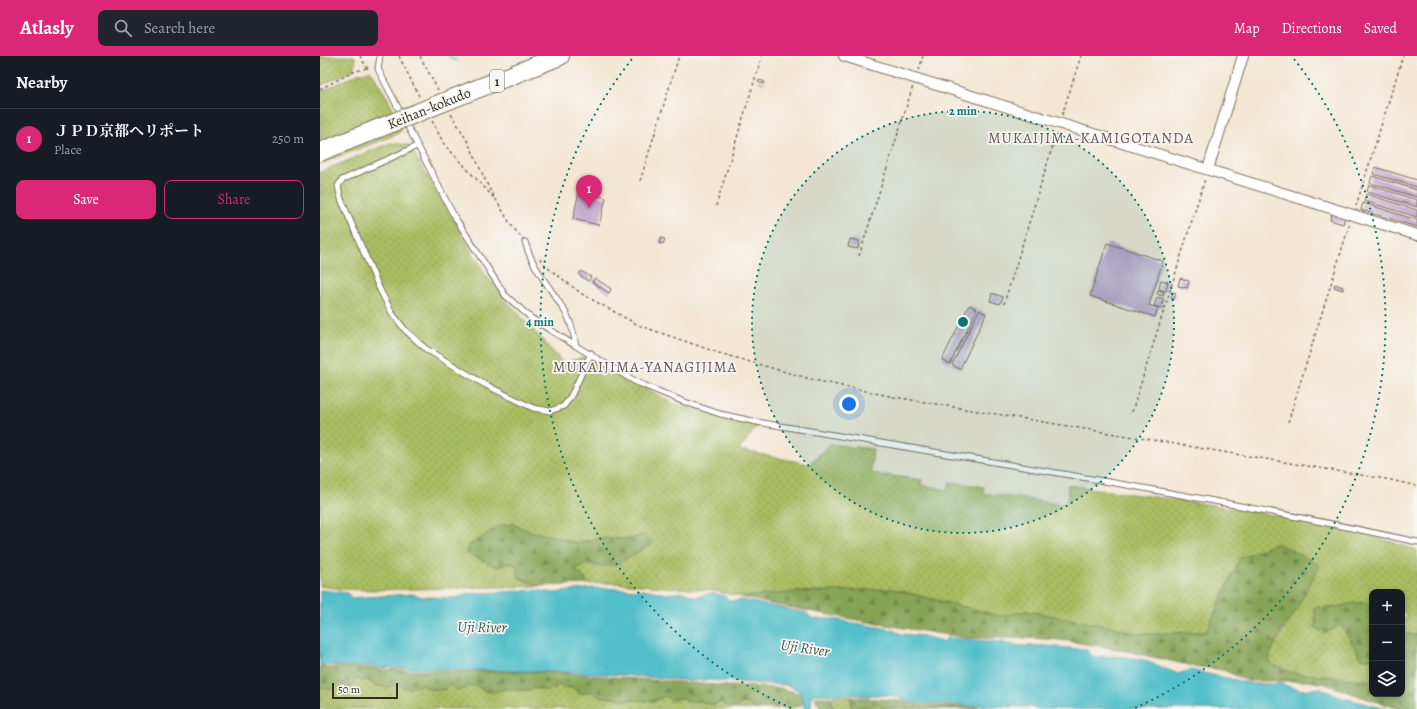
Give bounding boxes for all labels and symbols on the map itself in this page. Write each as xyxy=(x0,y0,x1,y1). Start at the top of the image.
road number: 1 xyxy=(490,70,504,92)
street label: Keihan-kokudo xyxy=(385,83,474,134)
text: 2 min xyxy=(949,103,977,119)
district label: MUKAIJIMA-KAMIGOTANDA xyxy=(988,128,1194,148)
pin: 1 xyxy=(576,175,602,208)
text: 4 min xyxy=(526,314,554,330)
centre of rings xyxy=(956,315,970,329)
district label: MUKAIJIMA-YANAGIJIMA xyxy=(553,357,737,377)
your location xyxy=(839,394,859,414)
water label: Uji River xyxy=(457,617,508,637)
water label: Uji River xyxy=(779,635,832,661)
scale bar xyxy=(332,681,398,700)

